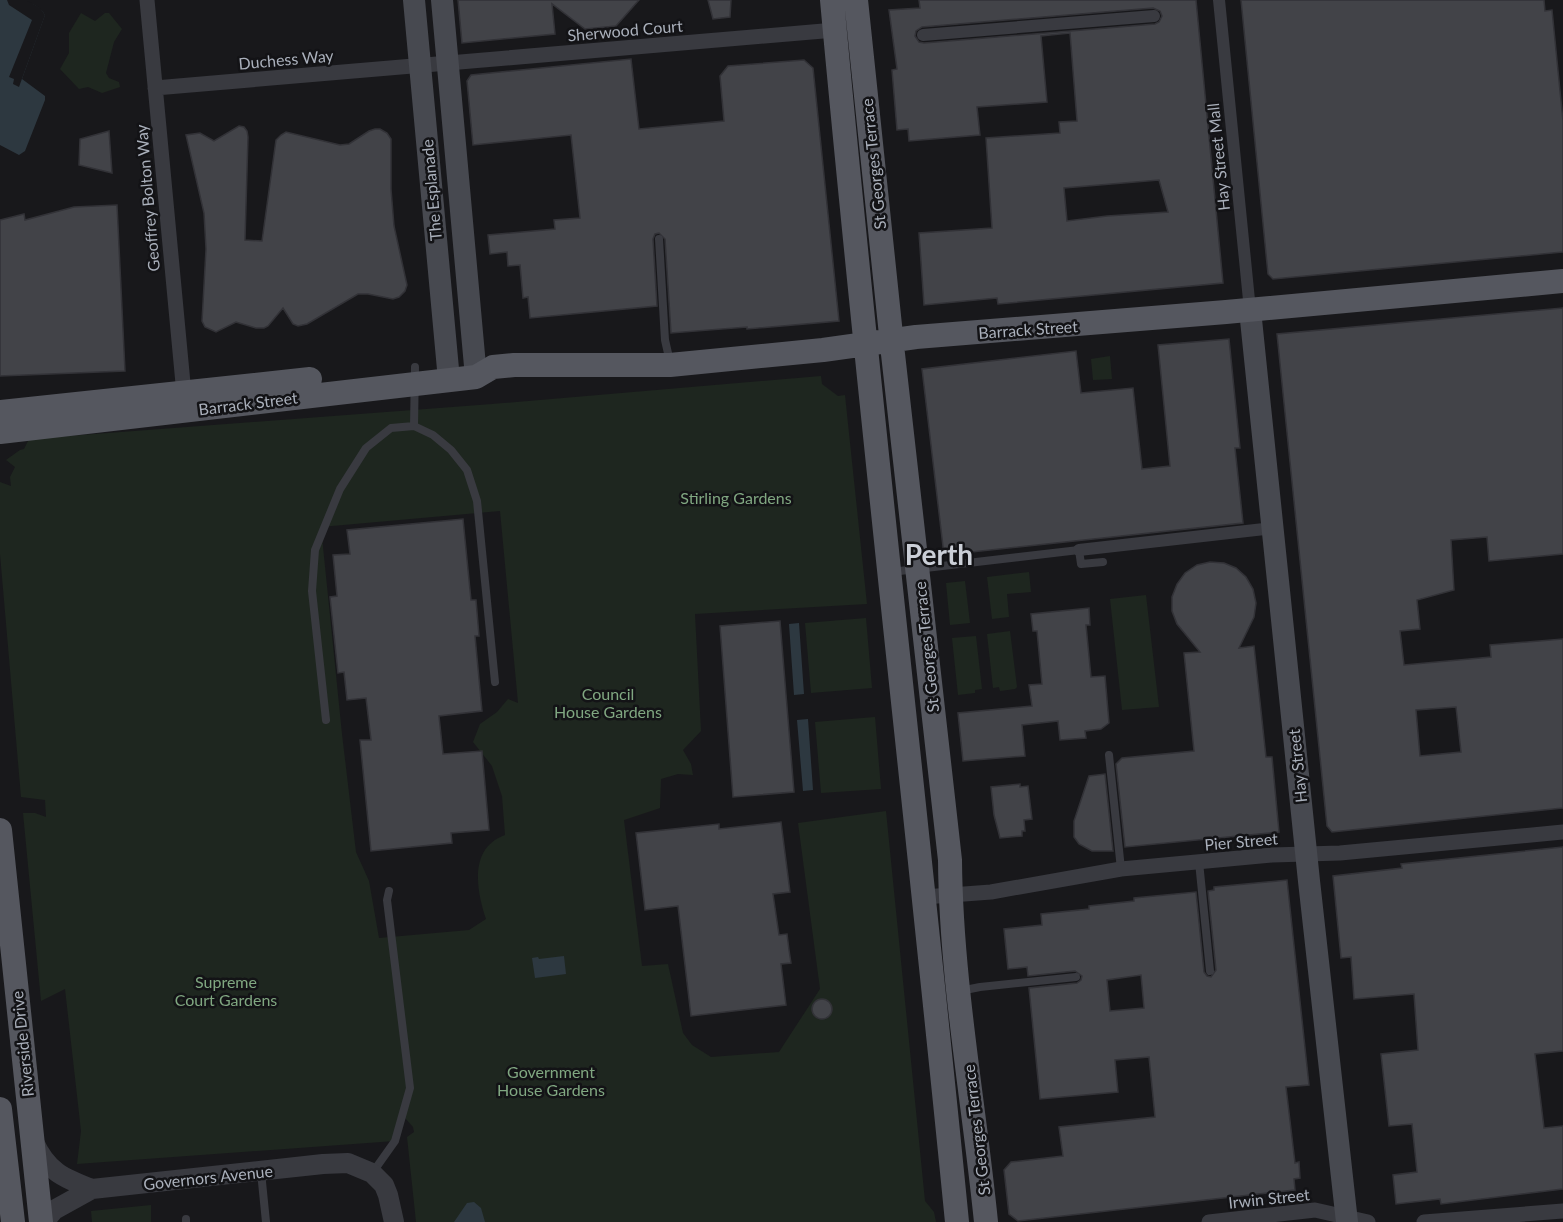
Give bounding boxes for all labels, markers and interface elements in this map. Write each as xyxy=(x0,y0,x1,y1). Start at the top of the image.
street label: Sherwood Court xyxy=(567,15,684,44)
street label: Duchess Way xyxy=(238,45,335,73)
street label: St Georges Terrace xyxy=(857,98,889,230)
street label: Hay Street Mall xyxy=(1203,102,1233,212)
street label: Geoffrey Bolton Way xyxy=(131,123,163,272)
street label: The Esplanade xyxy=(417,138,445,242)
street label: Barrack Street xyxy=(978,316,1079,342)
street label: Barrack Street xyxy=(197,387,299,419)
park label: Stirling Gardens xyxy=(680,488,792,507)
district label: Perth xyxy=(905,537,973,571)
street label: St Georges Terrace xyxy=(910,581,942,713)
park label: Council House Gardens xyxy=(554,684,662,721)
street label: Hay Street xyxy=(1284,728,1310,804)
street label: Pier Street xyxy=(1204,828,1279,854)
park label: Supreme Court Gardens xyxy=(175,972,277,1009)
street label: Riverside Drive xyxy=(7,990,37,1098)
park label: Government House Gardens xyxy=(497,1062,605,1099)
street label: St Georges Terrace xyxy=(959,1064,993,1196)
street label: Governors Avenue xyxy=(142,1161,274,1193)
street label: Irwin Street xyxy=(1227,1184,1311,1212)

